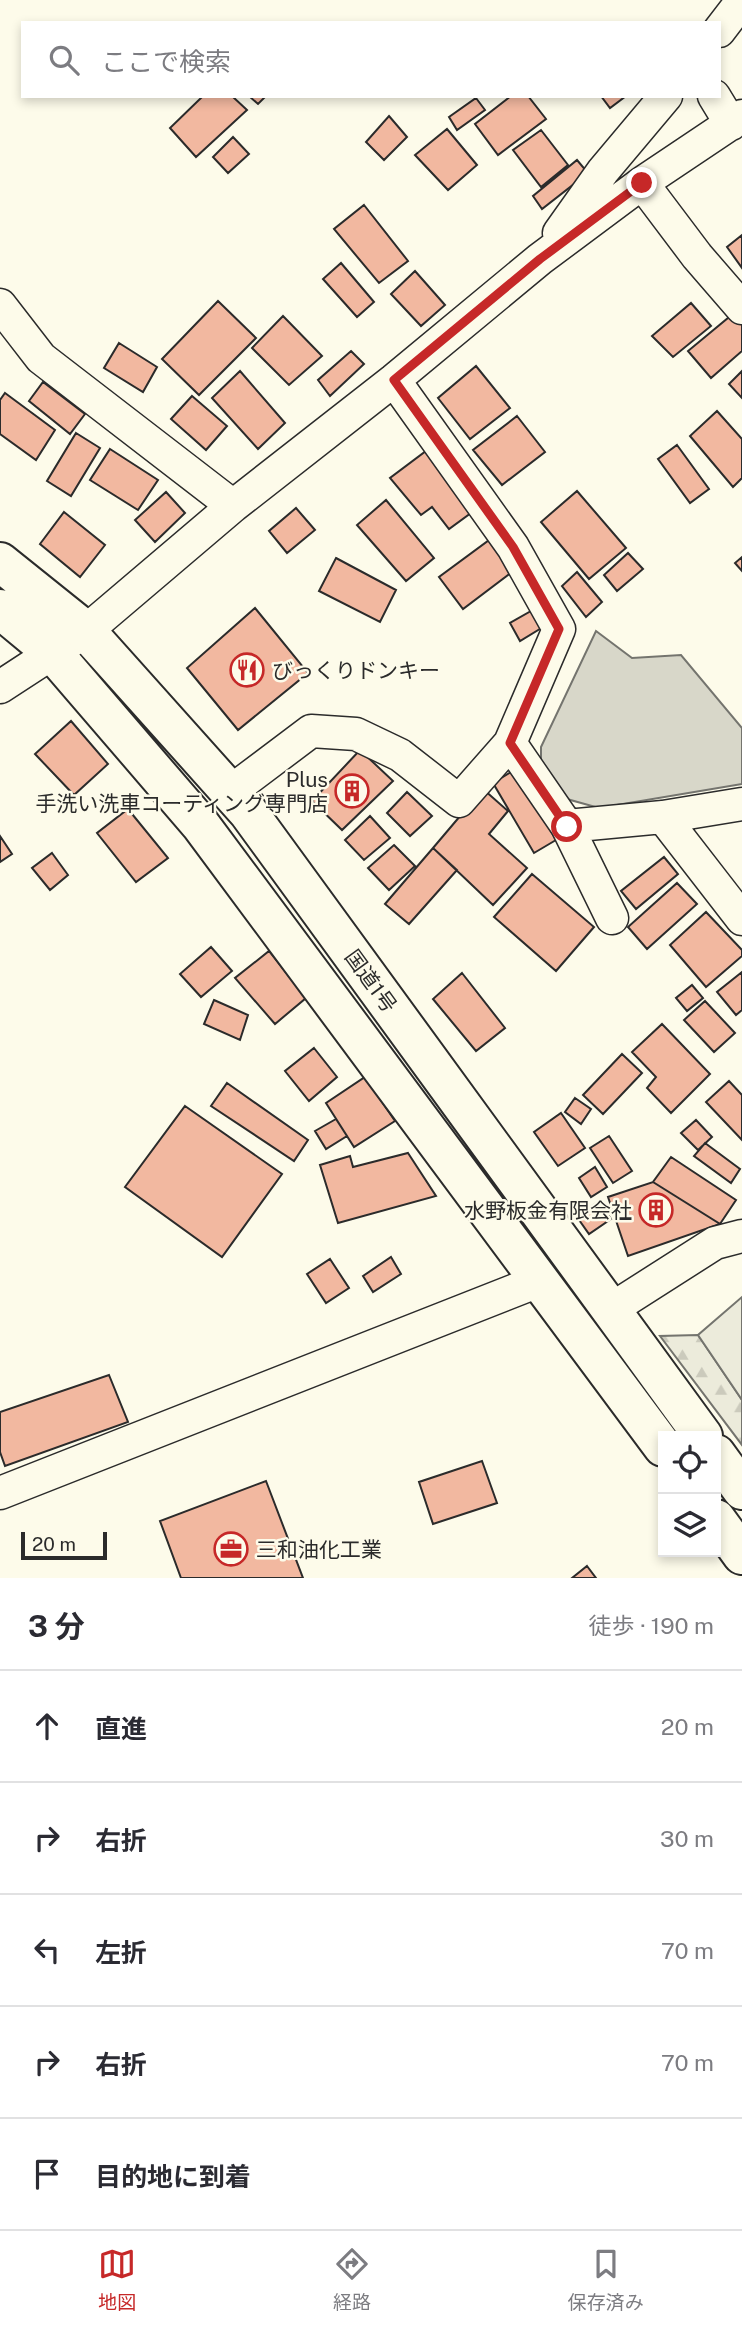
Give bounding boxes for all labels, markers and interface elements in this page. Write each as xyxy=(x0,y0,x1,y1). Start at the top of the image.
search box xyxy=(21,21,721,98)
icon: search xyxy=(45,41,83,79)
text: ここで検索 xyxy=(101,46,231,77)
route end xyxy=(626,167,657,198)
restaurant icon: びっくりドンキー xyxy=(228,651,266,689)
place label: びっくりドンキー xyxy=(272,658,440,683)
place label: Plus 手洗い洗車コーティング専門店 xyxy=(35,767,328,816)
building icon: Plus 手洗い洗車コーティング専門店 xyxy=(333,772,371,810)
route start xyxy=(551,811,582,842)
street label: 国道1号 xyxy=(340,945,402,1017)
building icon: 水野板金有限会社 xyxy=(637,1191,675,1229)
place label: 水野板金有限会社 xyxy=(464,1198,632,1223)
map controls xyxy=(658,1431,721,1557)
button: locate xyxy=(658,1431,721,1494)
button: layers xyxy=(658,1494,721,1557)
scale bar xyxy=(21,1529,107,1561)
office icon: 三和油化工業 xyxy=(212,1530,250,1568)
text: 20 m xyxy=(32,1533,76,1555)
place label: 三和油化工業 xyxy=(256,1537,382,1562)
text: 3 分 xyxy=(28,1608,85,1644)
text: 徒歩 · 190 m xyxy=(589,1612,714,1639)
icon: ahead xyxy=(28,1707,66,1745)
text: 直進 xyxy=(95,1713,147,1744)
text: 20 m xyxy=(661,1713,714,1740)
icon: right xyxy=(28,1819,66,1857)
text: 右折 xyxy=(95,1825,147,1856)
text: 30 m xyxy=(660,1825,714,1852)
icon: left xyxy=(28,1931,66,1969)
text: 左折 xyxy=(95,1937,147,1968)
text: 70 m xyxy=(661,1937,714,1964)
icon: right xyxy=(28,2043,66,2081)
text: 右折 xyxy=(95,2049,147,2080)
text: 70 m xyxy=(661,2049,714,2076)
icon: arrive xyxy=(28,2155,66,2193)
text: 目的地に到着 xyxy=(95,2161,251,2192)
tab: 地図 xyxy=(98,2245,136,2314)
tab: 経路 xyxy=(333,2245,371,2314)
tab: 保存済み xyxy=(568,2245,644,2314)

